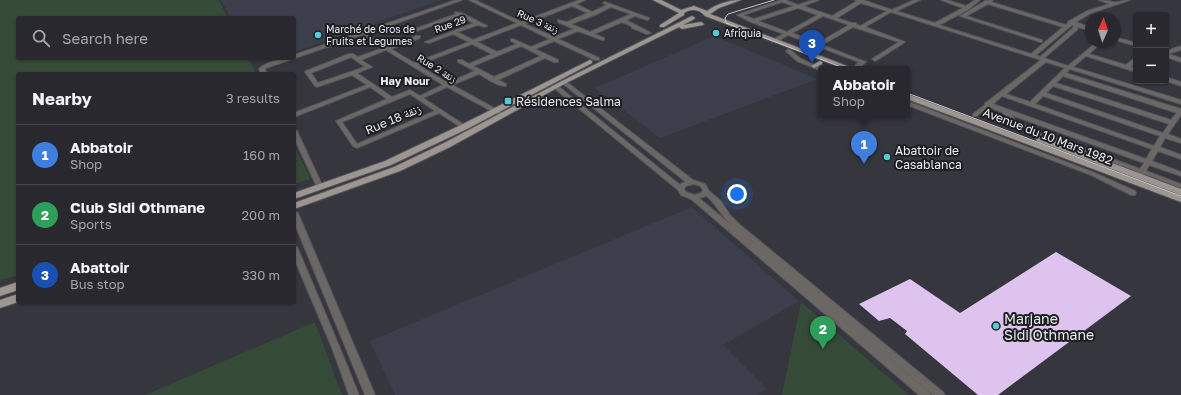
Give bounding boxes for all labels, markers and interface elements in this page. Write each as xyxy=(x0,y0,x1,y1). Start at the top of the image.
street label: Rue 3 زنقة xyxy=(515,7,561,36)
north arrow xyxy=(1085,12,1121,48)
map controls xyxy=(1133,12,1169,84)
button: + xyxy=(1133,12,1169,48)
street label: Rue 29 xyxy=(433,13,467,35)
search box xyxy=(16,16,296,60)
place label: Marché de Gros de Fruits et Legumes xyxy=(326,23,415,47)
icon: search xyxy=(30,27,52,49)
place label: Afriquia xyxy=(724,27,761,39)
marker: Afriquia xyxy=(711,28,721,38)
text: Search here xyxy=(62,29,148,47)
marker: Marché de Gros de Fruits et Legumes xyxy=(313,30,323,40)
pin: 3 xyxy=(799,30,825,63)
button: − xyxy=(1133,48,1169,84)
street label: Rue 2 زنقة xyxy=(415,51,459,85)
popup xyxy=(818,66,910,118)
district label: Hay Nour xyxy=(380,74,431,87)
text: Abbatoir xyxy=(833,75,895,93)
text: Nearby xyxy=(32,88,92,109)
text: 3 results xyxy=(226,90,280,106)
text: Shop xyxy=(833,93,865,109)
place label: Résidences Salma xyxy=(516,94,621,109)
marker: Résidences Salma xyxy=(503,96,513,106)
street label: Rue 18 زنقة xyxy=(363,100,424,137)
street label: Avenue du 10 Mars 1982 xyxy=(981,104,1115,168)
pin: 1 xyxy=(851,131,877,164)
text: Abbatoir xyxy=(70,138,133,156)
place label: Abattoir de Casablanca xyxy=(895,143,962,172)
text: 1 xyxy=(42,147,48,163)
text: 160 m xyxy=(243,147,280,163)
marker: Abattoir de Casablanca xyxy=(882,152,892,162)
text: Shop xyxy=(70,156,102,172)
your location xyxy=(727,184,747,204)
text: Club Sidi Othmane xyxy=(70,198,205,216)
text: 2 xyxy=(41,207,49,223)
text: 200 m xyxy=(242,207,280,223)
text: Sports xyxy=(70,216,112,232)
text: Abattoir xyxy=(70,258,129,276)
text: 3 xyxy=(41,267,49,283)
text: 330 m xyxy=(242,267,280,283)
text: Bus stop xyxy=(70,276,125,292)
place label: Marjane Sidi Othmane xyxy=(1004,310,1094,343)
pin: 2 xyxy=(810,316,836,349)
marker: Marjane Sidi Othmane xyxy=(991,321,1001,331)

